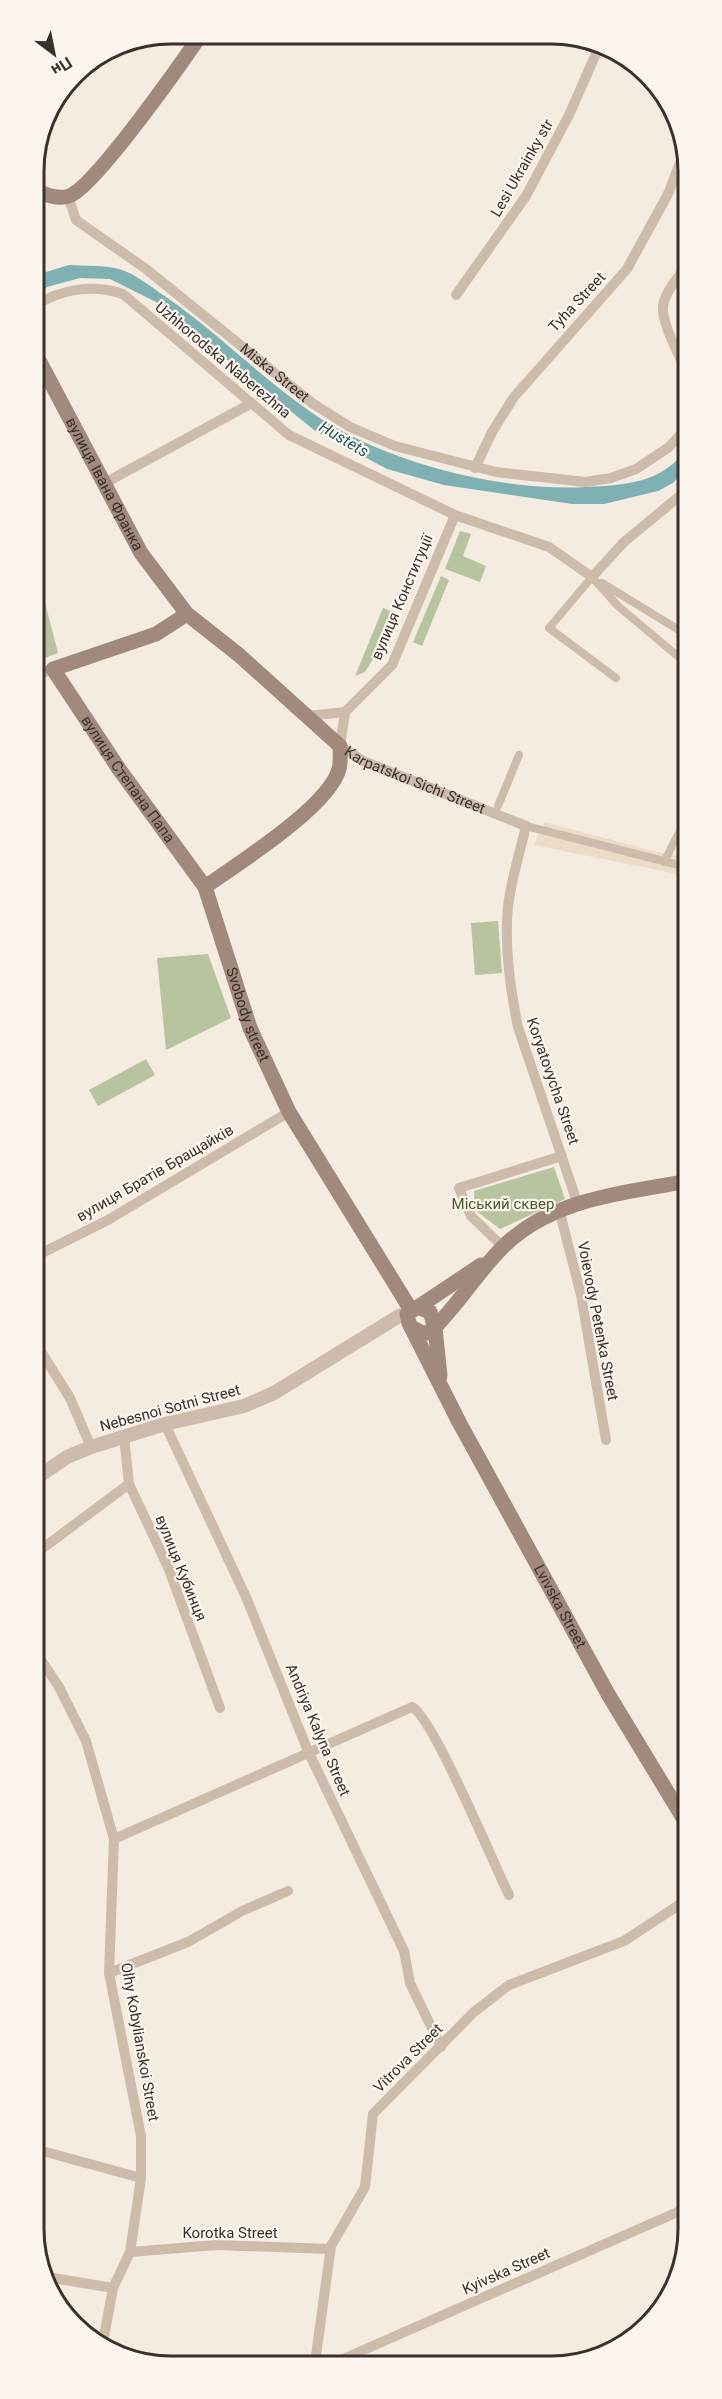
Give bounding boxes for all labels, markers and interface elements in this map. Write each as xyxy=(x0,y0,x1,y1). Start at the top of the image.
north arrow xyxy=(24,24,84,84)
text: Пн xyxy=(48,53,75,80)
street label: Lesi Ukrainky str xyxy=(487,116,557,220)
street label: Tyha Street xyxy=(545,268,609,336)
street label: Uzhhorodska Naberezhna xyxy=(151,298,295,422)
street label: Miska Street xyxy=(236,340,313,406)
street label: вулиця Івана Франка xyxy=(62,415,147,554)
water label: Hustets xyxy=(316,417,372,461)
street label: вулиця Конституції xyxy=(367,530,437,662)
street label: вулиця Степана Папа xyxy=(77,712,179,846)
street label: Karpatskoi Sichi Street xyxy=(341,742,488,818)
street label: Svobody street xyxy=(222,965,273,1065)
street label: Koryatovycha Street xyxy=(523,1015,583,1147)
street label: вулиця Братів Бращайків xyxy=(73,1121,237,1225)
park label: Міський сквер xyxy=(452,1195,554,1213)
street label: Voievody Petenka Street xyxy=(574,1240,622,1402)
street label: Nebesnoi Sotni Street xyxy=(98,1381,242,1435)
street label: вулиця Кубинця xyxy=(152,1512,210,1624)
street label: Lvivska Street xyxy=(530,1562,590,1651)
street label: Andriya Kalyna Street xyxy=(282,1661,354,1799)
street label: Olhy Kobylianskoi Street xyxy=(117,1961,163,2123)
street label: Vitrova Street xyxy=(370,2020,446,2096)
street label: Korotka Street xyxy=(182,2224,278,2242)
street label: Kyivska Street xyxy=(459,2244,553,2298)

